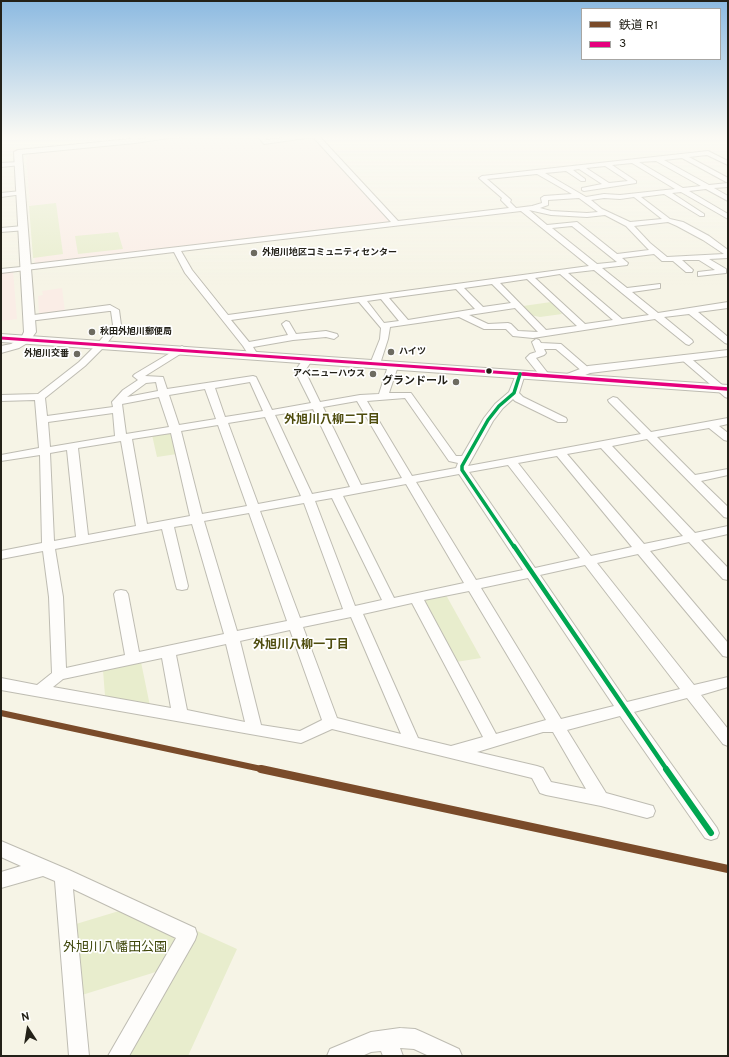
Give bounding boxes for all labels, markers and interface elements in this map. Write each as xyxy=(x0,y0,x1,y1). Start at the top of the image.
legend xyxy=(581,8,721,60)
text: 鉄道 R1 xyxy=(619,18,658,34)
text: 3 xyxy=(619,36,626,52)
marker: 外旭川地区コミュニティセンター xyxy=(249,248,259,258)
place label: 外旭川地区コミュニティセンター xyxy=(262,248,397,258)
marker: 秋田外旭川郵便局 xyxy=(87,327,97,337)
place label: 秋田外旭川郵便局 xyxy=(100,327,172,337)
marker: ハイツ xyxy=(386,347,396,357)
place label: ハイツ xyxy=(399,347,426,357)
place label: 外旭川交番 xyxy=(24,349,69,359)
marker: 外旭川交番 xyxy=(72,349,82,359)
unlabelled marker xyxy=(484,366,494,376)
place label: アベニューハウス xyxy=(293,369,365,379)
marker: アベニューハウス xyxy=(368,369,378,379)
place label: グランドール xyxy=(382,375,448,389)
marker: グランドール xyxy=(451,377,461,387)
district label: 外旭川八柳二丁目 xyxy=(284,414,380,428)
district label: 外旭川八柳一丁目 xyxy=(253,639,349,653)
park label: 外旭川八幡田公園 xyxy=(63,940,167,956)
north arrow xyxy=(8,1009,48,1049)
text: N xyxy=(20,1010,31,1025)

